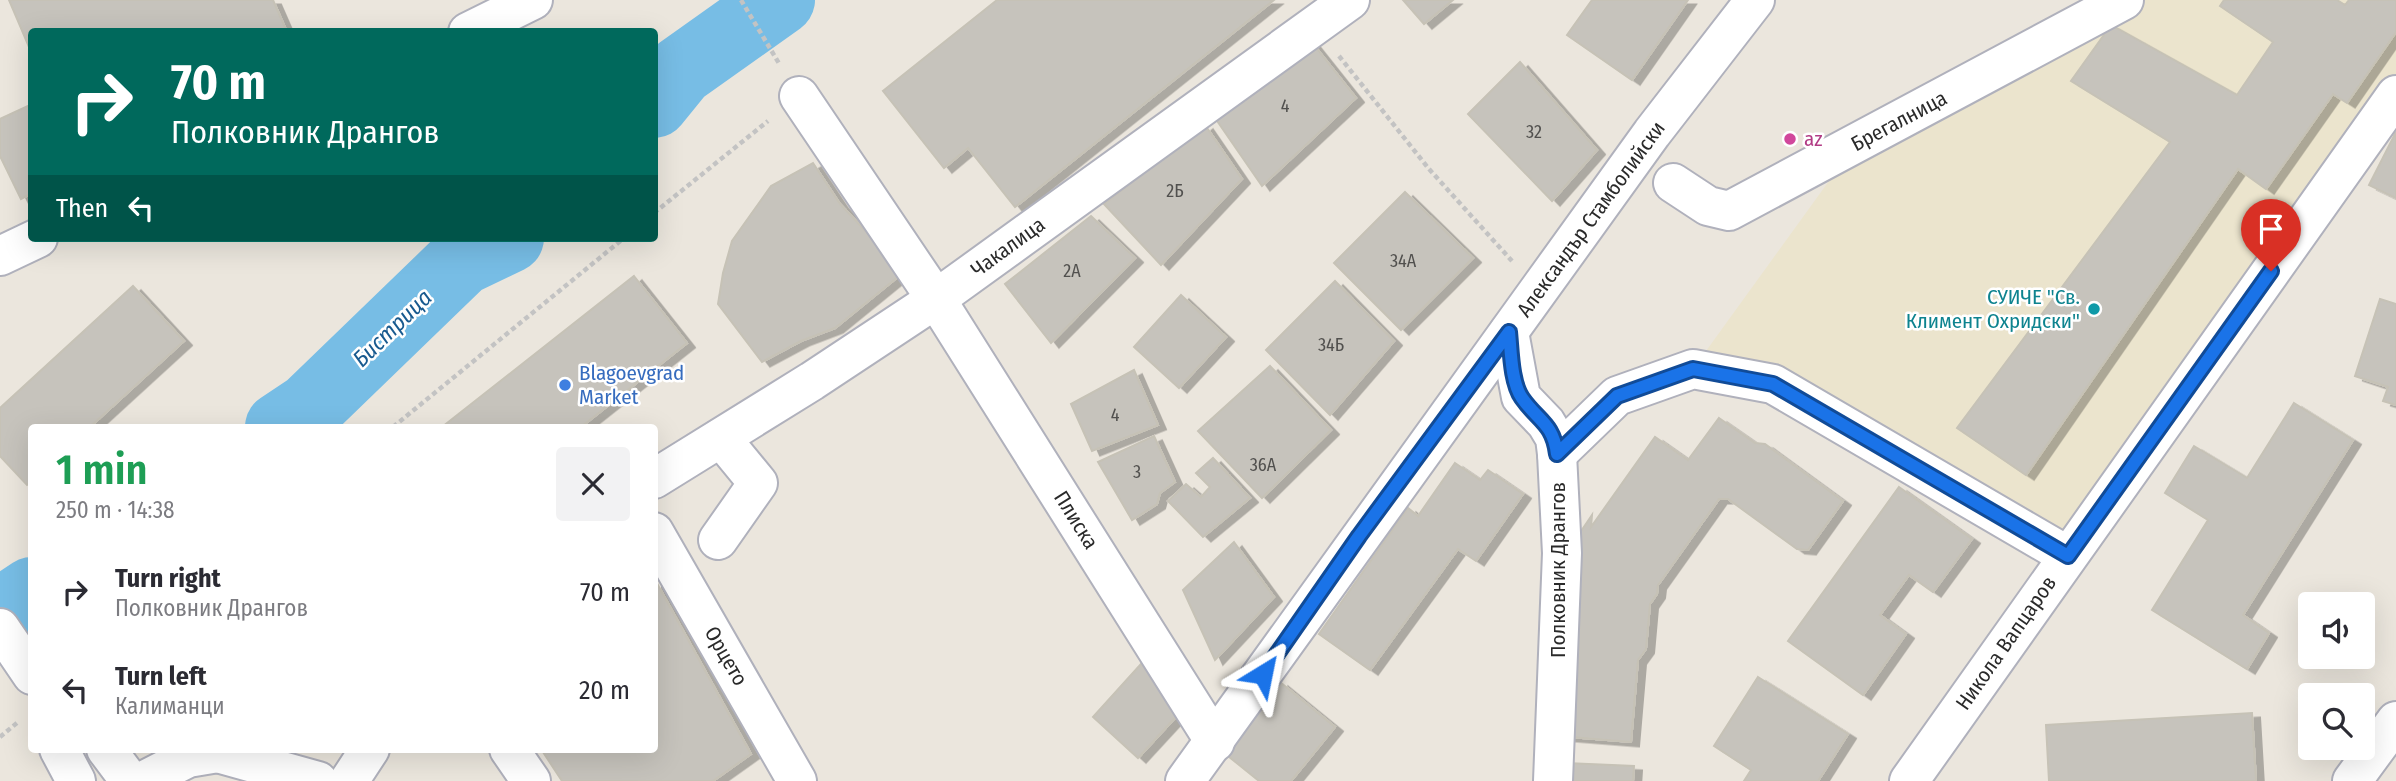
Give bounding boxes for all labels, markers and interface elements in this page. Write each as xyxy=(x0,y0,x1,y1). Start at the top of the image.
text: 70 m xyxy=(171,53,266,112)
icon: right xyxy=(56,56,147,147)
street label: Брегалница xyxy=(1847,85,1951,157)
house number: 4 xyxy=(1281,95,1290,117)
text: Полковник Дрангов xyxy=(171,113,439,151)
street label: Александър Стамболийски xyxy=(1511,116,1671,322)
house number: 32 xyxy=(1526,121,1542,143)
place label: az xyxy=(1804,126,1823,152)
marker: az xyxy=(1782,131,1798,147)
house number: 2Б xyxy=(1166,180,1184,202)
icon: left xyxy=(122,189,160,227)
text: Then xyxy=(56,193,108,224)
pin xyxy=(2241,199,2301,271)
icon: arrive xyxy=(2252,210,2290,248)
street label: Чакалица xyxy=(966,211,1050,283)
house number: 34А xyxy=(1390,250,1417,272)
house number: 2А xyxy=(1063,260,1081,282)
water label: Бистрица xyxy=(347,283,437,373)
place label: СУИЧЕ "Св. Климент Охридски" xyxy=(1906,284,2080,334)
marker: СУИЧЕ "Св. Климент Охридски" xyxy=(2086,301,2102,317)
house number: 34Б xyxy=(1318,334,1344,356)
place label: Blagoevgrad Market xyxy=(579,360,684,410)
marker: Blagoevgrad Market xyxy=(557,377,573,393)
house number: 4 xyxy=(1111,404,1120,426)
text: 1 min xyxy=(56,445,147,495)
button: close xyxy=(556,447,630,521)
house number: 36А xyxy=(1250,454,1277,476)
house number: 3 xyxy=(1133,461,1141,483)
street label: Полковник Дрангов xyxy=(1545,482,1571,658)
street label: Плиска xyxy=(1048,486,1104,554)
text: 250 m · 14:38 xyxy=(56,496,175,524)
text: Turn right xyxy=(115,563,221,594)
street label: Никола Вапцаров xyxy=(1950,571,2062,715)
icon: right xyxy=(56,573,94,611)
text: 70 m xyxy=(580,577,630,608)
map controls xyxy=(2298,592,2375,760)
button: sound xyxy=(2298,592,2375,669)
text: Полковник Дрангов xyxy=(115,594,308,622)
street label: Орцето xyxy=(699,622,753,690)
position arrow xyxy=(1226,637,1300,711)
text: Turn left xyxy=(115,661,207,692)
icon: left xyxy=(56,671,94,709)
text: 20 m xyxy=(579,675,630,706)
button: search xyxy=(2298,683,2375,760)
text: Калиманци xyxy=(115,692,225,720)

